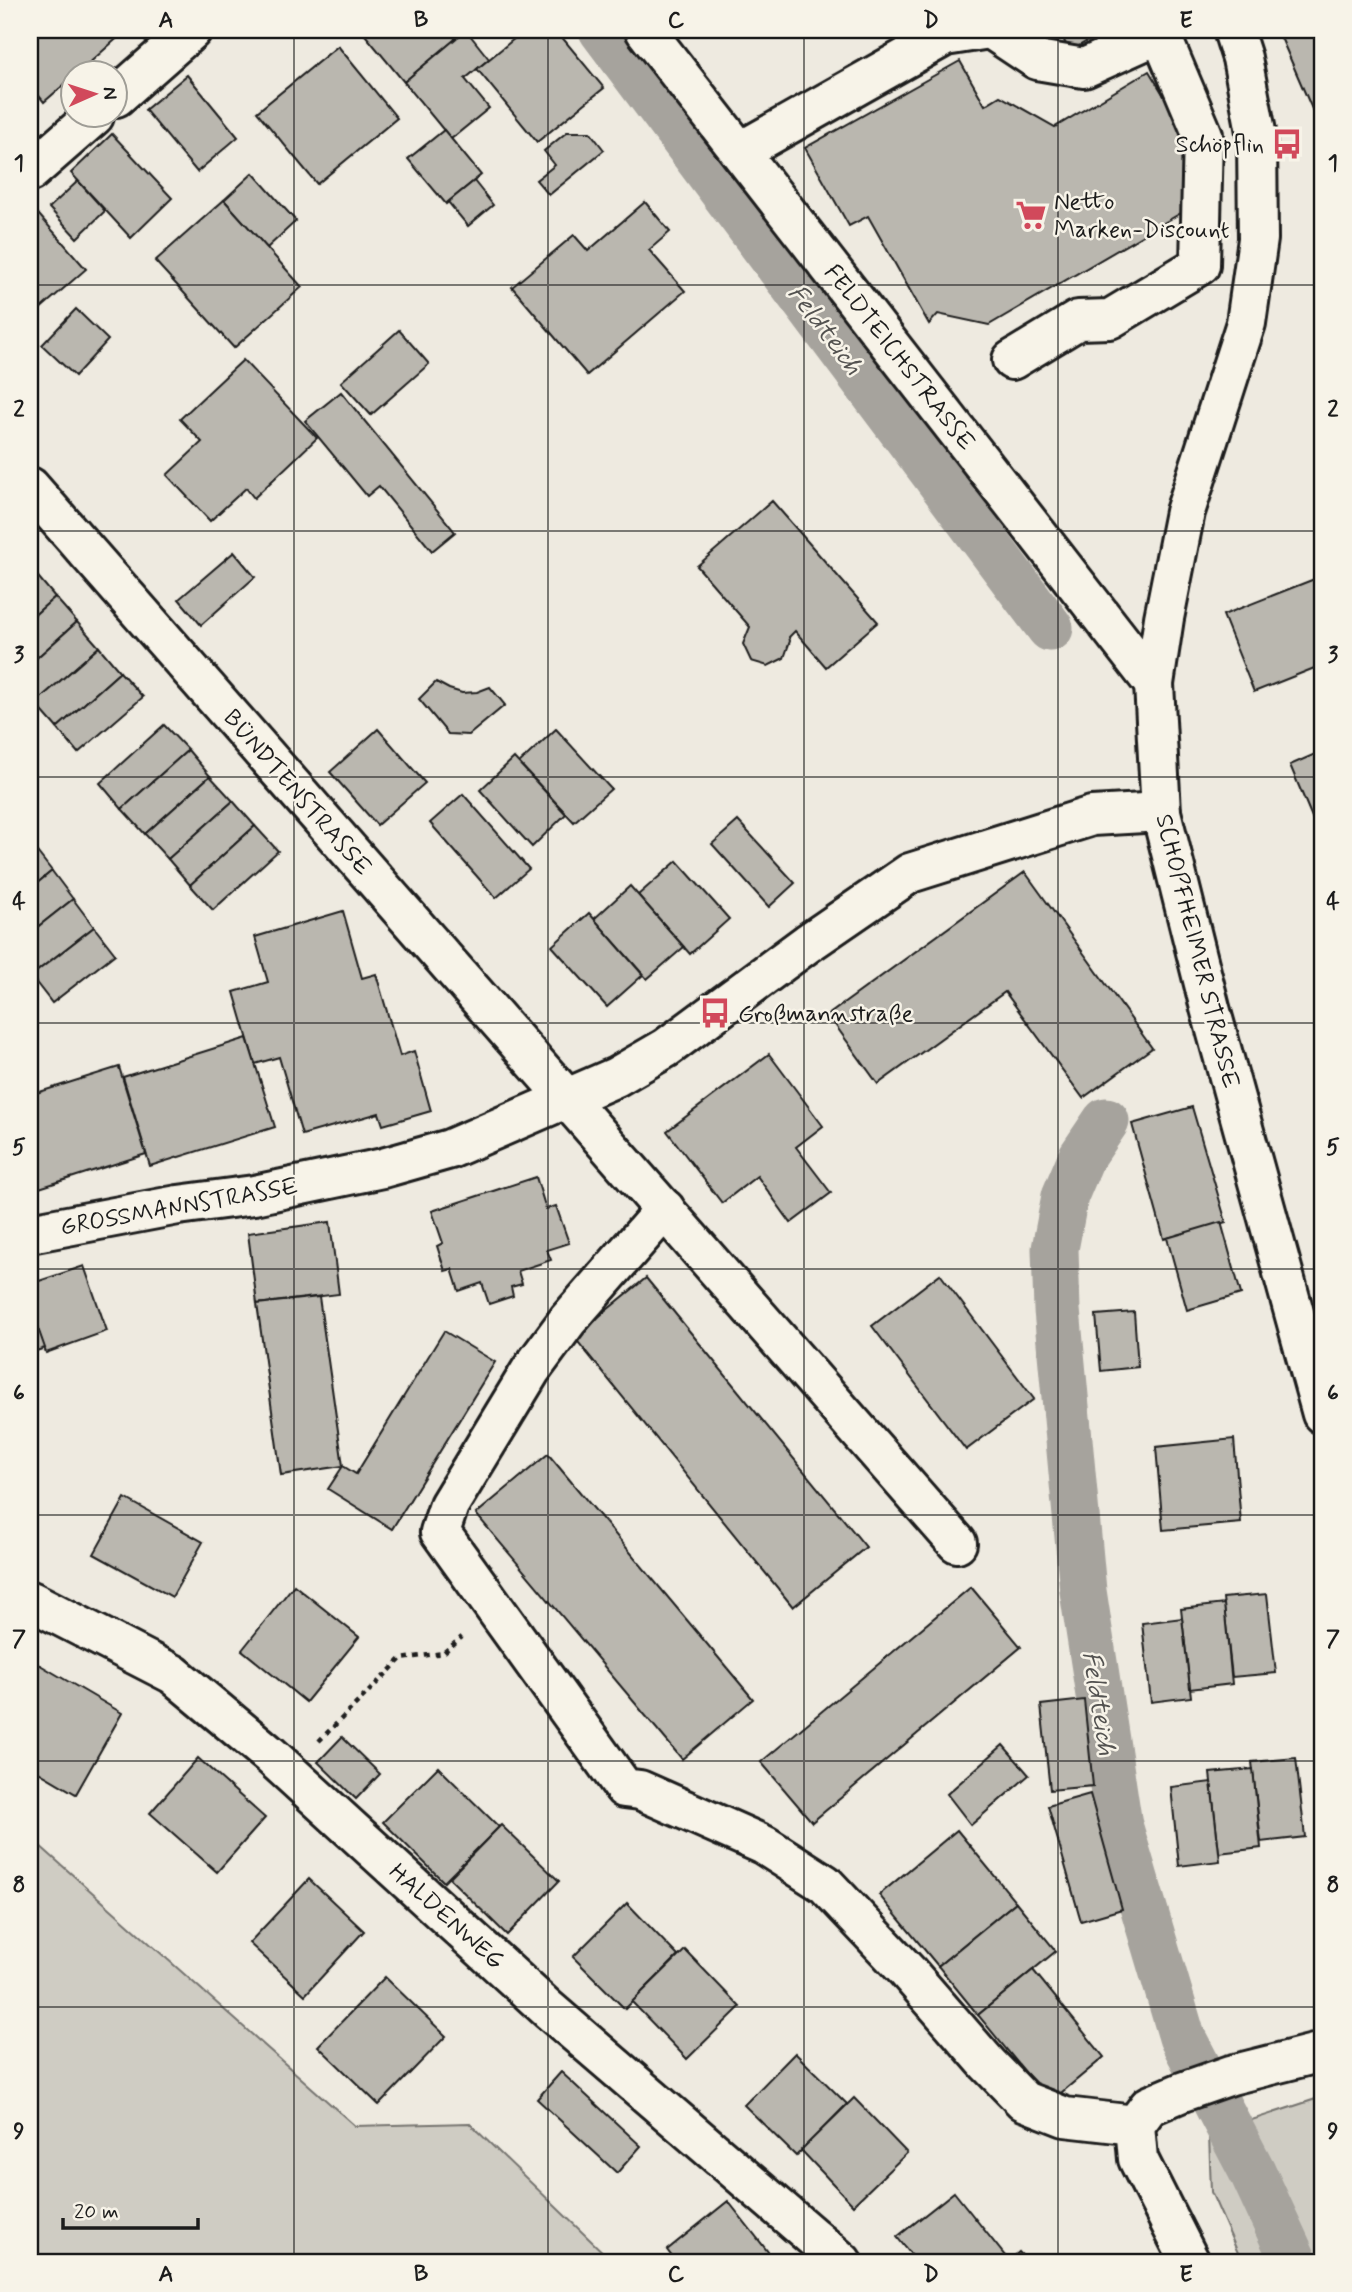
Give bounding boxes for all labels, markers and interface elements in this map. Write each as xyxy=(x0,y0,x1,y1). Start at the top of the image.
text: A xyxy=(158,6,174,36)
text: B xyxy=(414,6,429,36)
text: C xyxy=(668,6,685,36)
text: D xyxy=(923,6,939,36)
text: E xyxy=(1179,6,1193,36)
north arrow xyxy=(60,60,130,130)
text: N xyxy=(97,86,122,100)
bus stop icon: Schöpflin xyxy=(1270,127,1304,161)
place label: Schöpflin xyxy=(1175,130,1264,161)
text: 1 xyxy=(14,149,24,179)
text: 1 xyxy=(1328,149,1338,179)
place label: Netto Marken-Discount xyxy=(1054,187,1230,246)
supermarket icon: Netto Marken-Discount xyxy=(1014,198,1048,232)
street label: FELDTEICHSTRASSE xyxy=(816,258,981,457)
water label: Feldteich xyxy=(779,278,870,382)
text: 2 xyxy=(13,395,25,425)
text: 2 xyxy=(1327,395,1339,425)
text: 3 xyxy=(14,641,25,671)
text: 3 xyxy=(1328,641,1339,671)
street label: BÜNDTENSTRASSE xyxy=(216,703,378,883)
street label: SCHOPFHEIMER STRASSE xyxy=(1147,811,1246,1092)
text: 4 xyxy=(12,887,26,917)
text: 4 xyxy=(1326,887,1340,917)
bus stop icon: Großmannstraße xyxy=(698,996,732,1030)
place label: Großmannstraße xyxy=(738,999,913,1030)
text: 5 xyxy=(12,1133,26,1163)
text: 5 xyxy=(1326,1133,1340,1163)
street label: GROSSMANNSTRASSE xyxy=(58,1171,301,1244)
text: 6 xyxy=(13,1379,25,1409)
text: 6 xyxy=(1327,1379,1339,1409)
text: 7 xyxy=(12,1625,26,1655)
text: 7 xyxy=(1326,1625,1340,1655)
water label: Feldteich xyxy=(1073,1649,1123,1758)
street label: HALDENWEG xyxy=(382,1857,510,1977)
text: 8 xyxy=(13,1871,25,1901)
text: 8 xyxy=(1327,1871,1339,1901)
text: 9 xyxy=(13,2117,25,2147)
text: 9 xyxy=(1327,2117,1339,2147)
scale bar xyxy=(63,2187,198,2231)
text: 20 m xyxy=(74,2198,119,2226)
text: A xyxy=(158,2260,174,2290)
text: B xyxy=(414,2260,429,2290)
text: C xyxy=(668,2260,685,2290)
text: D xyxy=(923,2260,939,2290)
text: E xyxy=(1179,2260,1193,2290)

